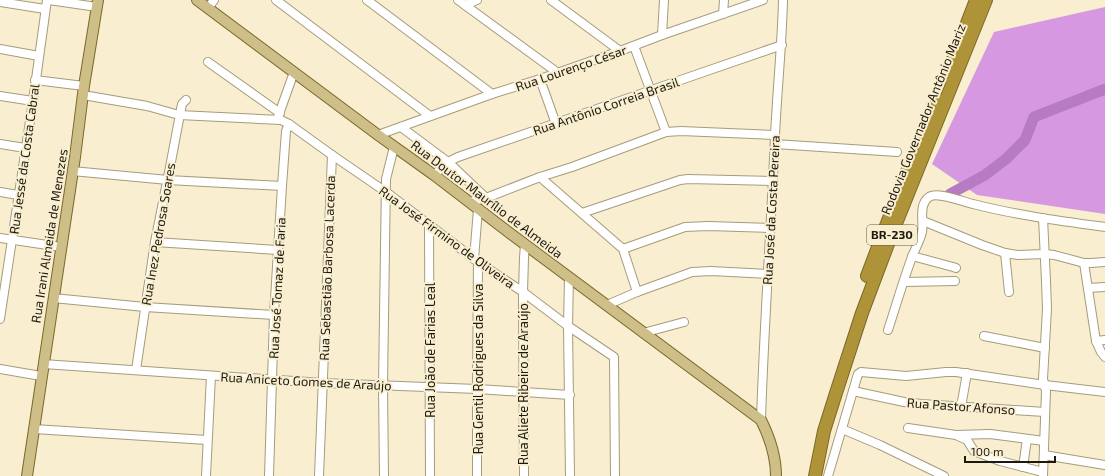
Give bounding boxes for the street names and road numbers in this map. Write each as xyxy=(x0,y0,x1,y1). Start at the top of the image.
street label: Rodovia Governador Antônio Mariz xyxy=(877,21,969,217)
street label: Rua Lourenço César xyxy=(513,41,629,95)
street label: Rua Antônio Correia Brasil xyxy=(531,73,681,139)
street label: Rua Jessé da Costa Cabral xyxy=(6,83,43,235)
street label: Rua José da Costa Pereira xyxy=(759,135,783,285)
street label: Rua Doutor Maurílio de Almeida xyxy=(408,137,566,261)
street label: Rua Irani Almeida de Menezes xyxy=(27,148,71,324)
street label: Rua Inez Pedrosa Soares xyxy=(138,161,178,307)
street label: Rua Sebastião Barbosa Lacerda xyxy=(316,175,338,361)
street label: Rua José Firmino de Oliveira xyxy=(376,182,518,292)
street label: Rua José Tomaz de Faria xyxy=(265,217,289,359)
road number: BR-230 xyxy=(867,225,917,245)
street label: Rua João de Farias Leal xyxy=(422,282,438,418)
street label: Rua Gentil Rodrigues da Silva xyxy=(470,284,486,454)
street label: Rua Aliete Ribeiro de Araújo xyxy=(515,303,531,465)
street label: Rua Aniceto Gomes de Araújo xyxy=(220,369,392,393)
street label: Rua Pastor Afonso xyxy=(906,394,1016,418)

